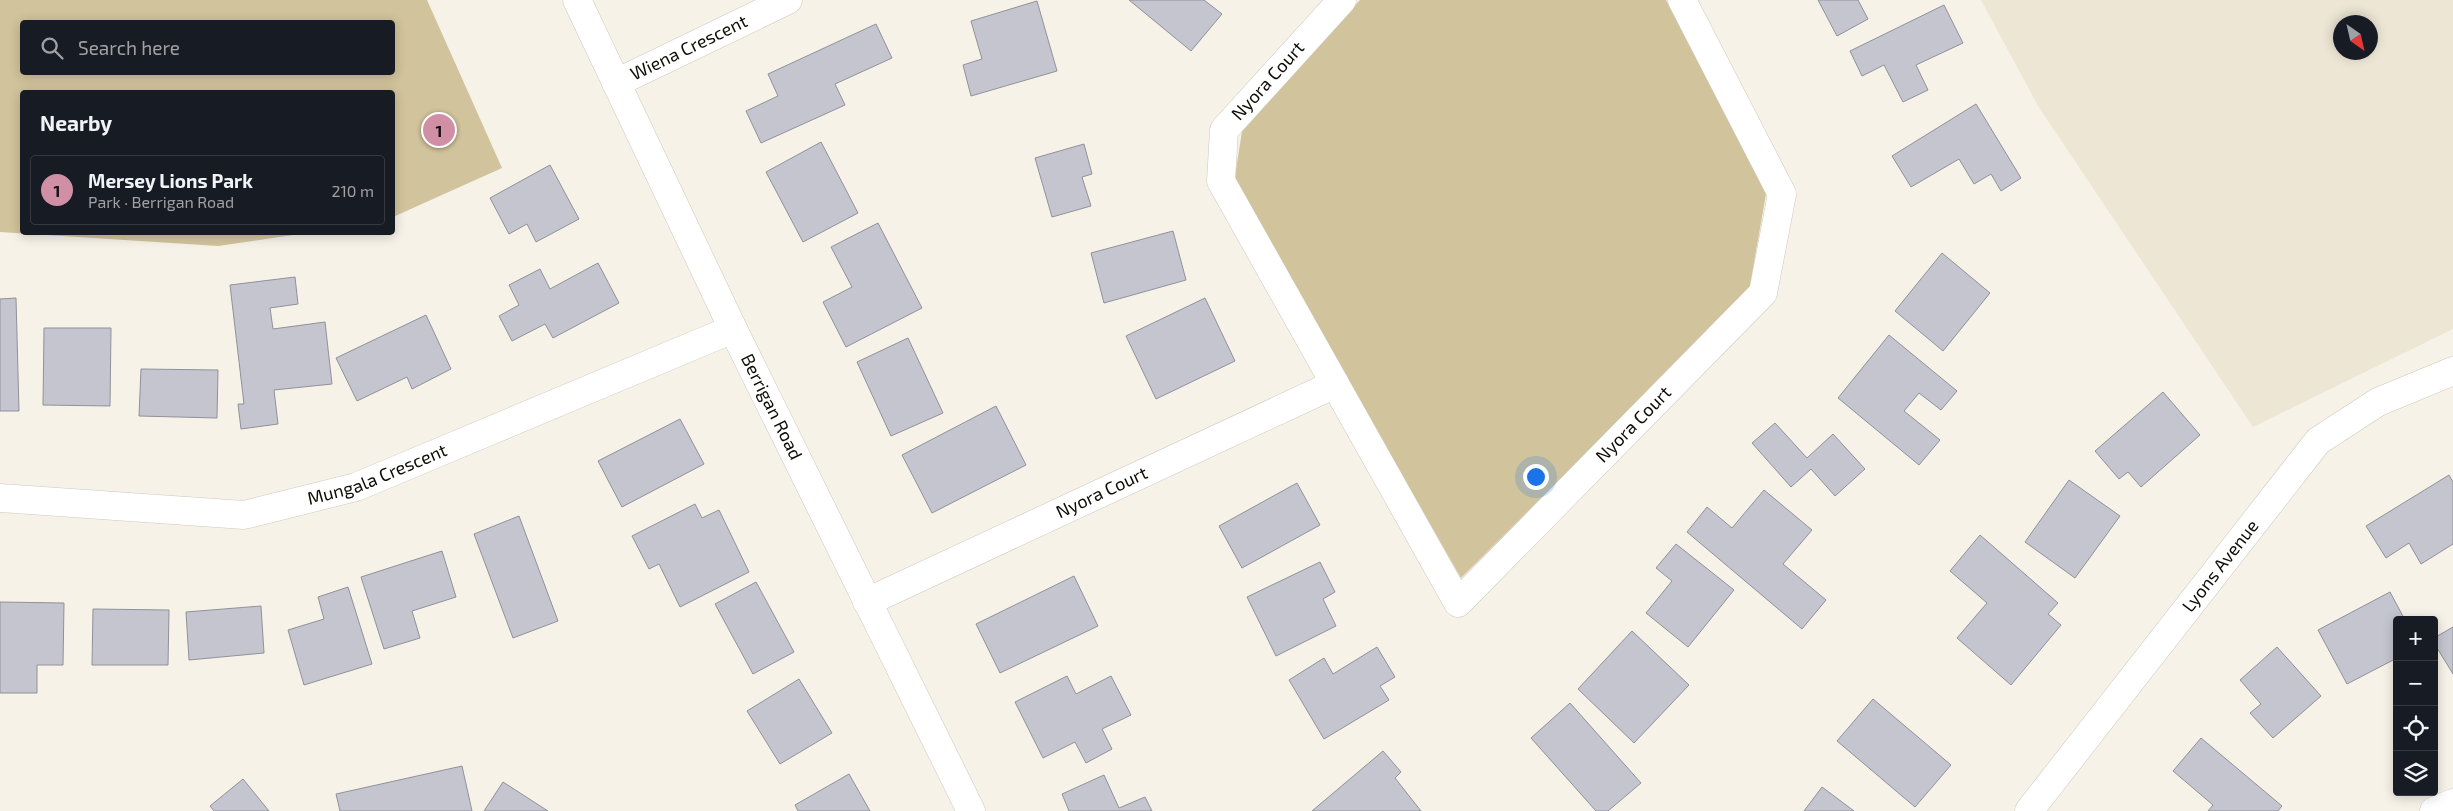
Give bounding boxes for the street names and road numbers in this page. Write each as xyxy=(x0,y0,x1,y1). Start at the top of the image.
street label: Wiena Crescent xyxy=(626,9,751,84)
street label: Nyora Court xyxy=(1226,36,1308,124)
street label: Berrigan Road xyxy=(737,350,808,463)
street label: Nyora Court xyxy=(1591,381,1675,467)
street label: Mungala Crescent xyxy=(305,438,450,509)
street label: Nyora Court xyxy=(1052,461,1151,522)
street label: Lyons Avenue xyxy=(2177,515,2263,616)

